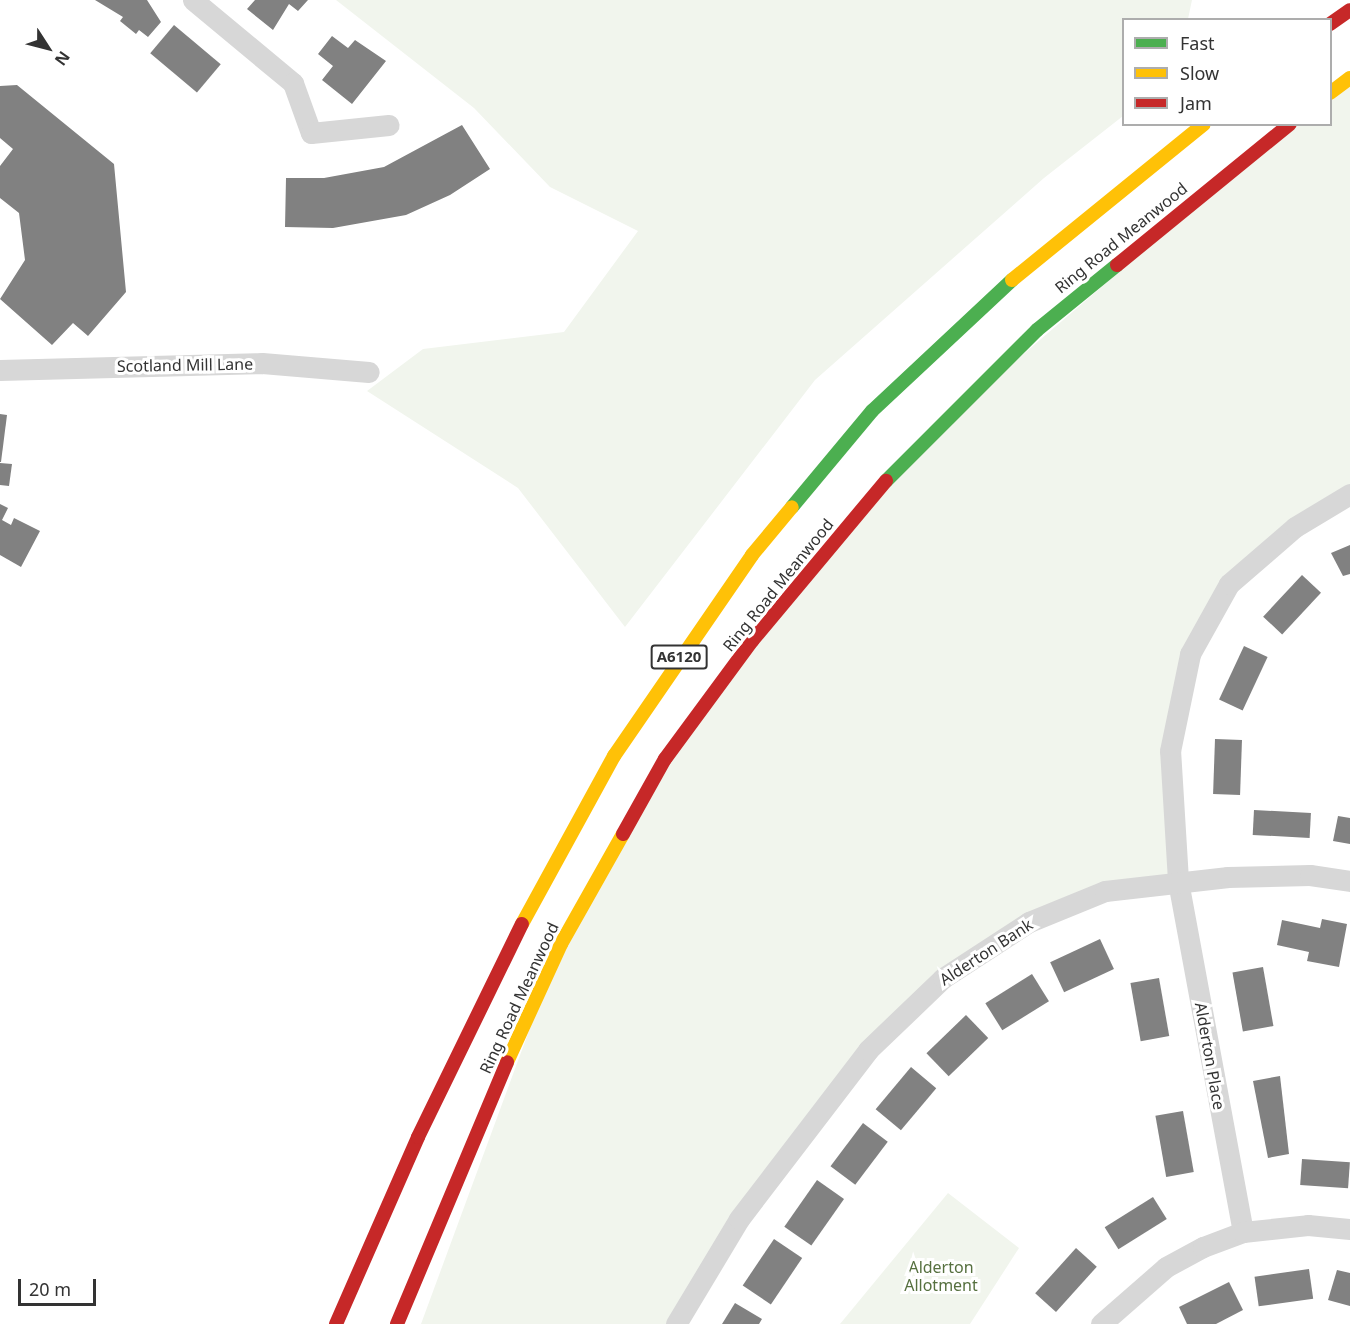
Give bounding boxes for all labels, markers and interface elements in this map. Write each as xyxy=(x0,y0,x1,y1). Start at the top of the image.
north arrow xyxy=(18,18,78,78)
legend xyxy=(1122,18,1332,126)
text: Fast xyxy=(1180,31,1215,55)
text: N xyxy=(50,47,75,70)
text: Slow xyxy=(1180,61,1219,85)
text: Jam xyxy=(1180,91,1212,115)
street label: Ring Road Meanwood xyxy=(1051,179,1191,297)
street label: Scotland Mill Lane xyxy=(117,354,253,376)
street label: Ring Road Meanwood xyxy=(719,515,837,655)
road number: A6120 xyxy=(650,645,708,669)
street label: Alderton Bank xyxy=(936,915,1036,989)
street label: Ring Road Meanwood xyxy=(475,919,563,1077)
street label: Alderton Place xyxy=(1191,1001,1229,1111)
park label: Alderton Allotment xyxy=(904,1257,978,1295)
scale bar xyxy=(21,1267,99,1305)
text: 20 m xyxy=(29,1277,71,1301)

